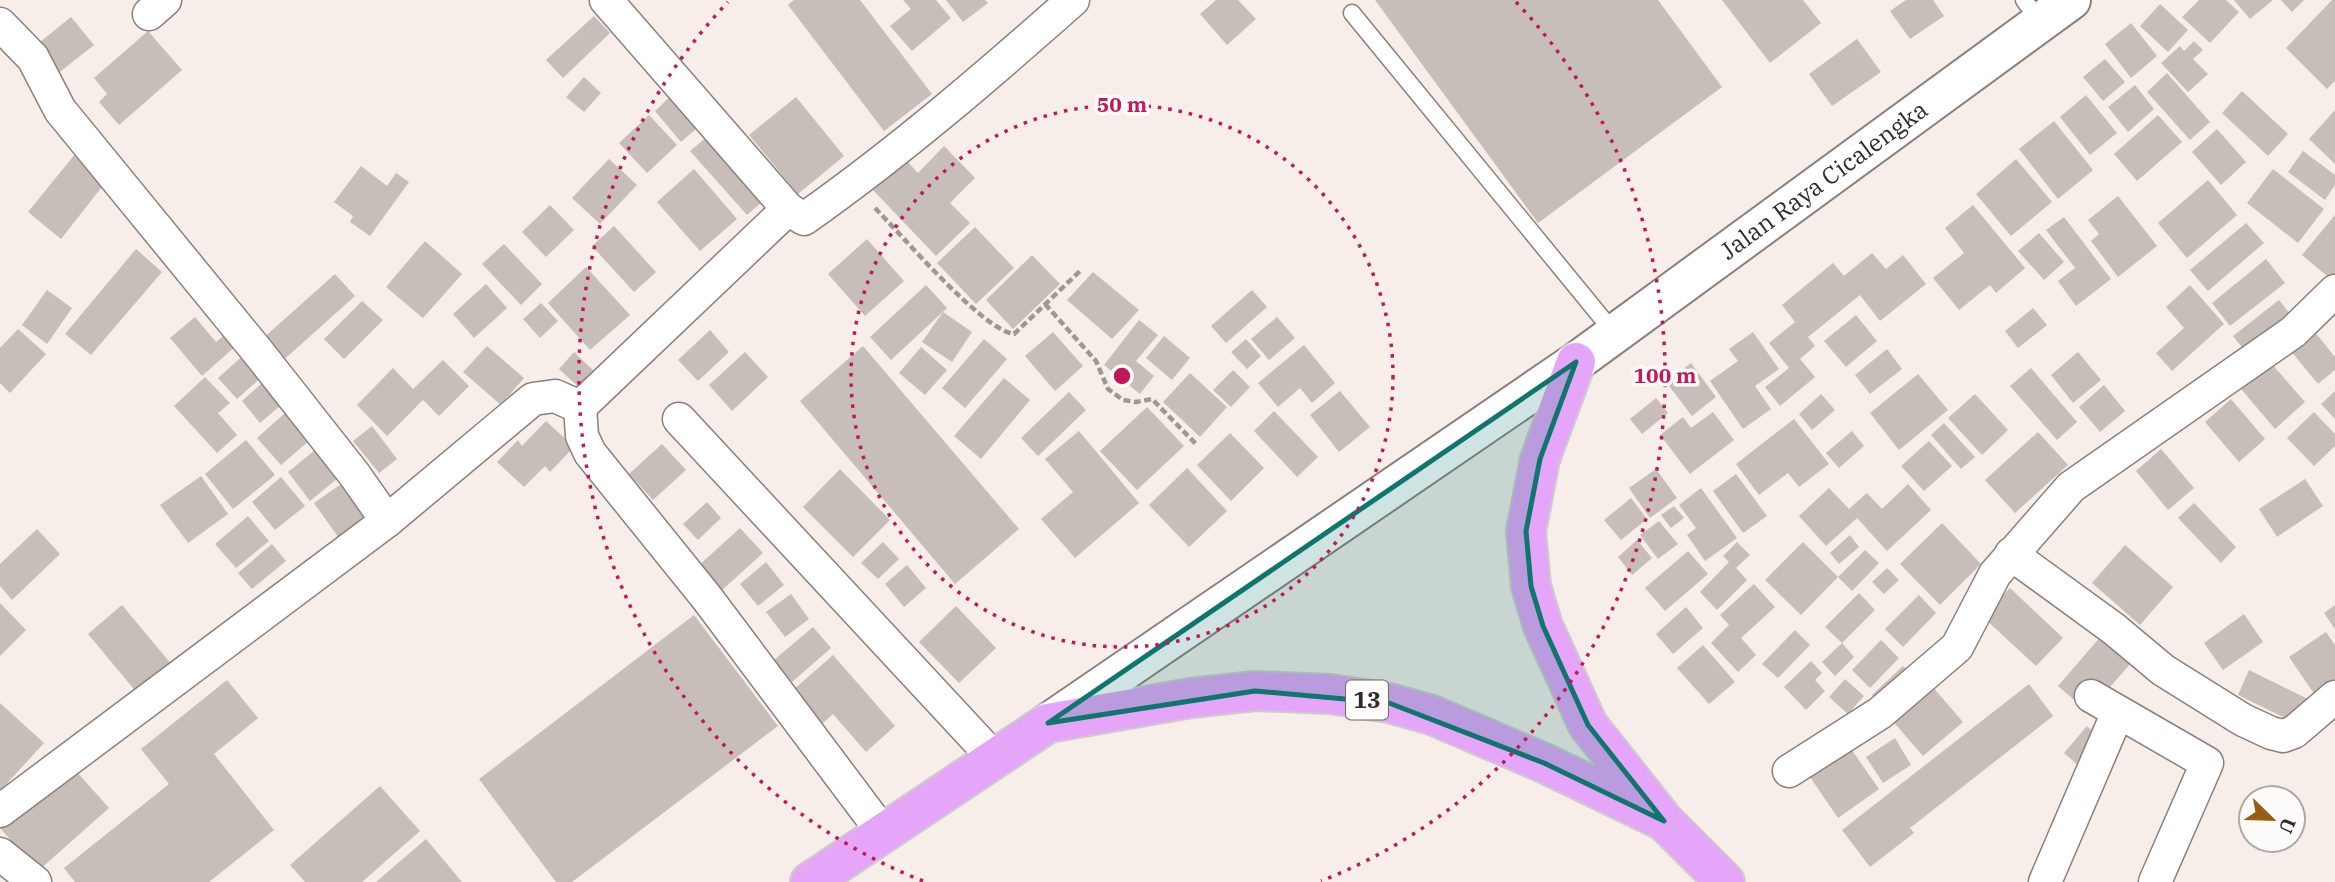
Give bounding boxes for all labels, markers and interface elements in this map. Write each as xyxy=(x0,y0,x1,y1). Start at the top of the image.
text: 50 m xyxy=(1097,90,1147,118)
street label: Jalan Raya Cicalengka xyxy=(1713,93,1934,266)
text: 100 m xyxy=(1633,361,1697,389)
centre of rings xyxy=(1110,364,1134,388)
road number: 13 xyxy=(1346,680,1388,720)
north arrow xyxy=(2237,784,2307,854)
text: U xyxy=(2274,814,2302,837)

